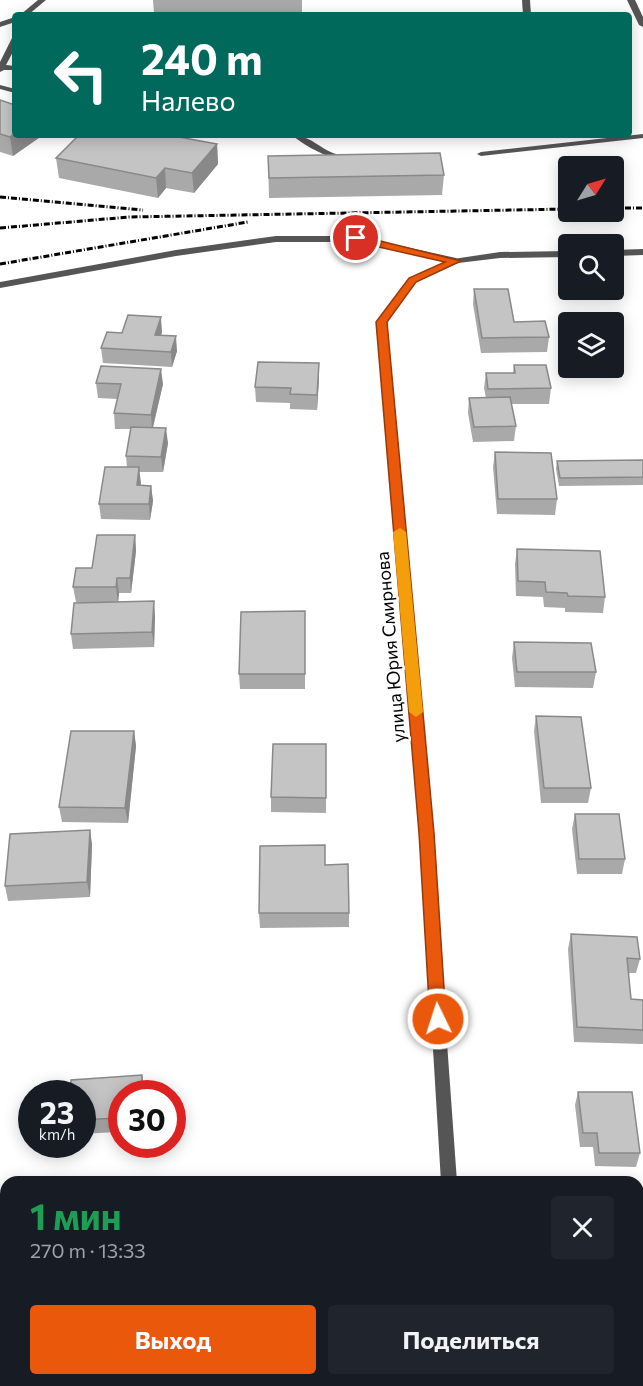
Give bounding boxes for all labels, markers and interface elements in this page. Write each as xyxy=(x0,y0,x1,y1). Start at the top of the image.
text: 240 m xyxy=(141,32,263,84)
icon: left xyxy=(42,36,120,114)
text: Налево xyxy=(141,84,236,117)
north arrow xyxy=(558,156,624,222)
map controls xyxy=(558,156,624,378)
pin xyxy=(330,212,381,263)
icon: arrive xyxy=(339,221,372,254)
button: search xyxy=(558,234,624,300)
button: layers xyxy=(558,312,624,378)
street label: улица Юрия Смирнова xyxy=(371,550,409,744)
position arrow xyxy=(406,987,470,1051)
speed limit sign: 30 xyxy=(108,1080,186,1158)
text: 23 xyxy=(40,1093,74,1130)
text: km/h xyxy=(39,1125,75,1143)
text: 1 мин xyxy=(30,1193,122,1237)
button: close xyxy=(551,1196,614,1259)
text: 270 m · 13:33 xyxy=(30,1238,146,1262)
button: Выход xyxy=(30,1305,316,1374)
button: Поделиться xyxy=(328,1305,614,1374)

